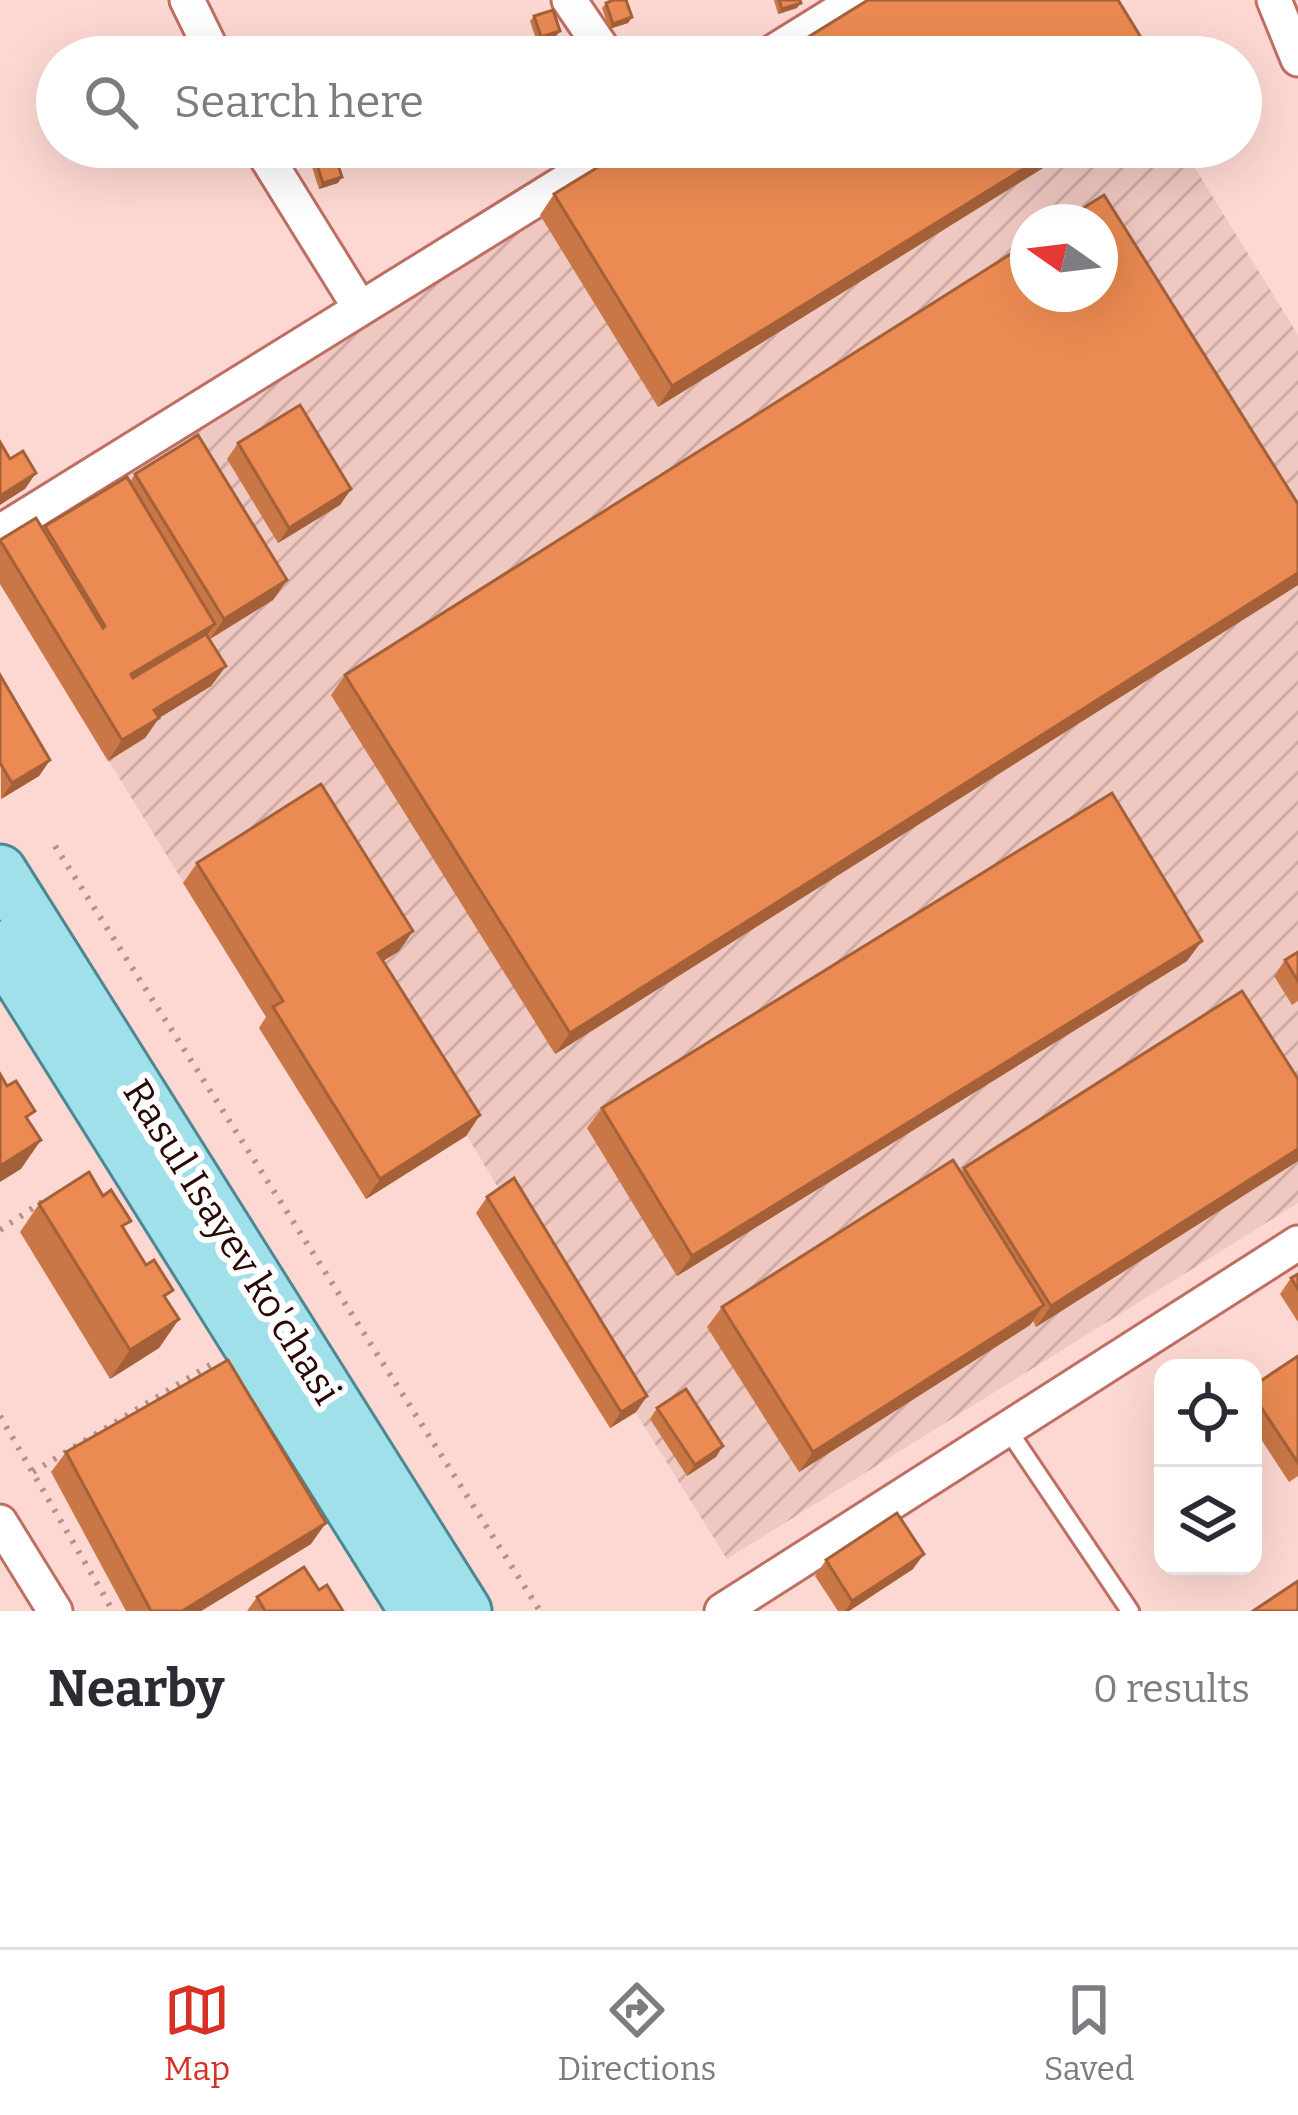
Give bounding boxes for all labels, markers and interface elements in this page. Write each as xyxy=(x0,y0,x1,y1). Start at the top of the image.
search box xyxy=(36,36,1262,168)
icon: search xyxy=(78,69,144,135)
text: Search here xyxy=(174,75,424,129)
north arrow xyxy=(1010,204,1118,312)
street label: Rasul Isayev ko'chasi xyxy=(114,1071,350,1413)
map controls xyxy=(1154,1359,1262,1575)
button: locate xyxy=(1154,1359,1262,1467)
button: layers xyxy=(1154,1467,1262,1575)
text: Nearby xyxy=(48,1658,224,1720)
text: 0 results xyxy=(1093,1666,1250,1712)
tab: Map xyxy=(164,1977,230,2089)
tab: Directions xyxy=(558,1977,716,2089)
tab: Saved xyxy=(1044,1977,1134,2089)

